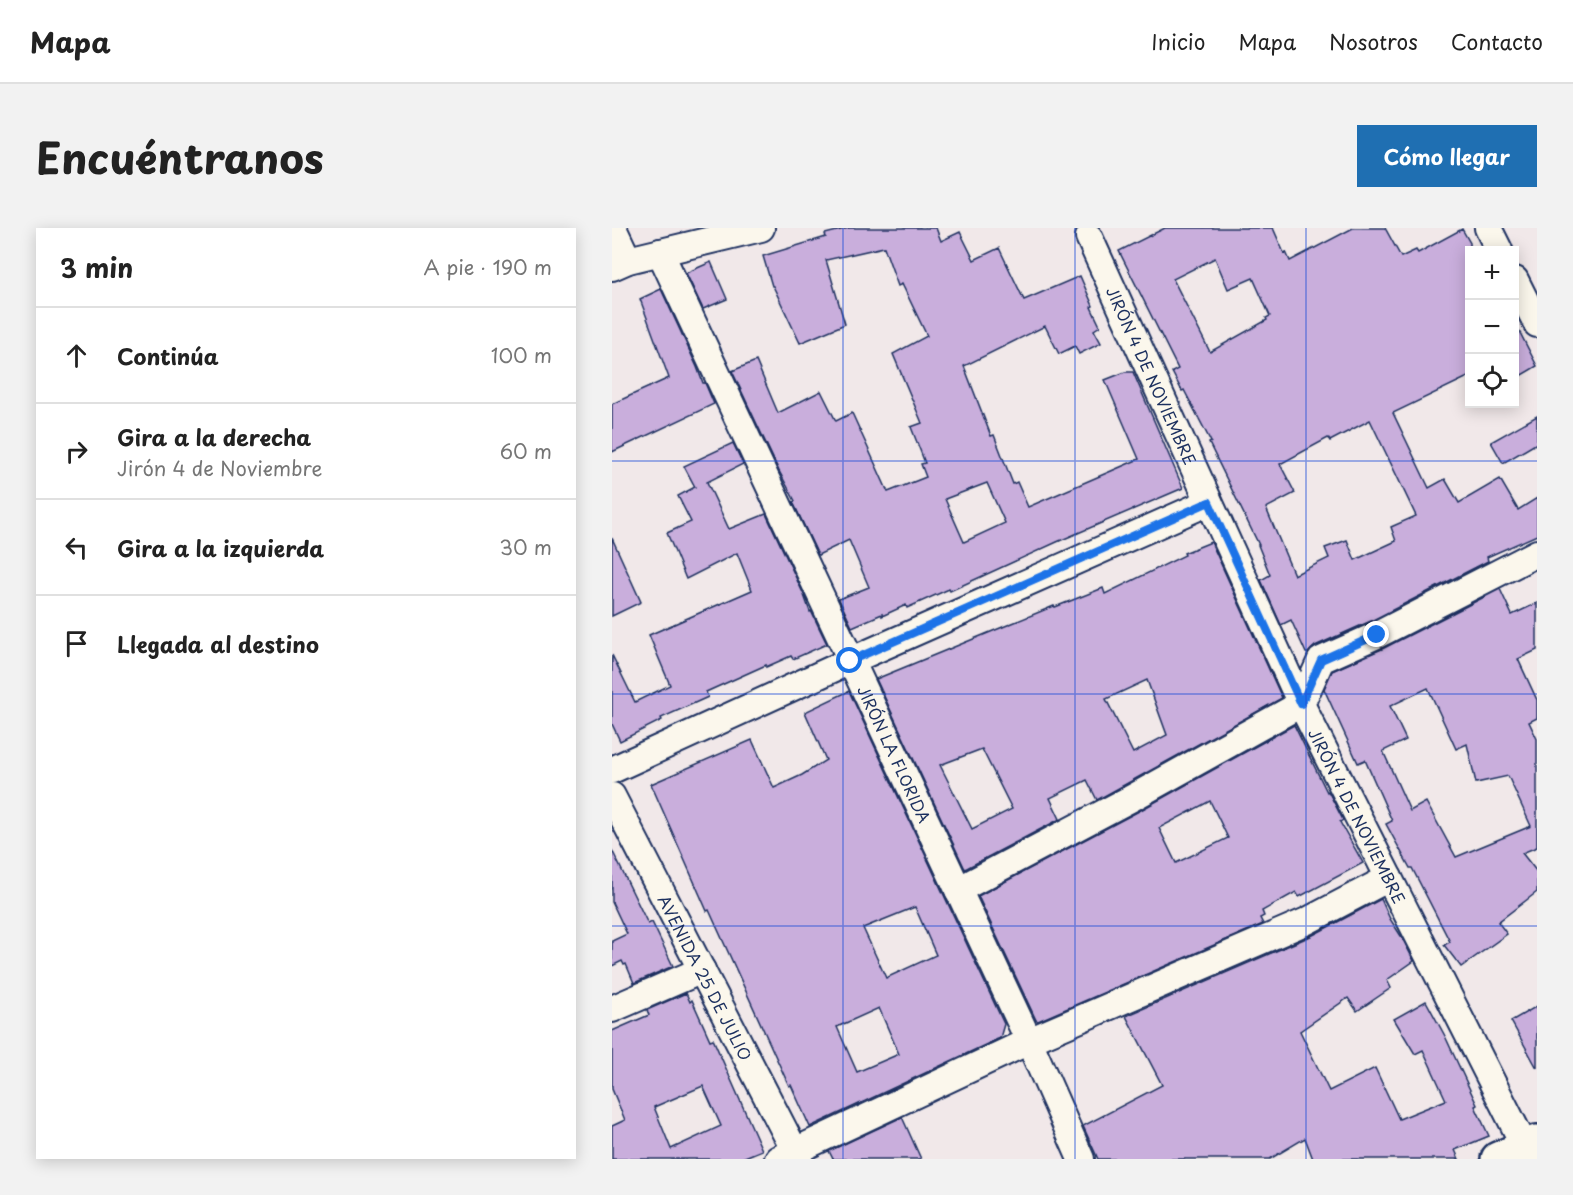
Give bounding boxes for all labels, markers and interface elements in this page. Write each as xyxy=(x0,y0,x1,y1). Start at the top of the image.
text: Mapa xyxy=(30,20,111,63)
text: Inicio xyxy=(1151,25,1205,57)
text: Mapa xyxy=(1238,25,1296,57)
text: Nosotros xyxy=(1329,25,1418,57)
text: Contacto xyxy=(1451,25,1543,57)
text: Encuéntranos xyxy=(36,125,324,188)
button: Cómo llegar xyxy=(1357,125,1537,187)
map controls xyxy=(1465,246,1519,408)
button: + xyxy=(1465,246,1519,300)
text: 3 min xyxy=(60,248,133,287)
text: A pie · 190 m xyxy=(423,252,552,282)
street label: JIRÓN 4 DE NOVIEMBRE xyxy=(1101,282,1203,468)
button: − xyxy=(1465,300,1519,354)
icon: ahead xyxy=(60,339,93,372)
text: Continúa xyxy=(117,339,219,372)
text: 100 m xyxy=(491,340,552,370)
button: locate xyxy=(1465,354,1519,408)
text: Gira a la derecha xyxy=(117,420,311,453)
icon: right xyxy=(60,435,93,468)
text: 60 m xyxy=(500,436,552,466)
text: Jirón 4 de Noviembre xyxy=(117,453,322,483)
icon: left xyxy=(60,531,93,564)
text: Gira a la izquierda xyxy=(117,531,324,564)
text: 30 m xyxy=(499,532,552,562)
route end xyxy=(1363,621,1389,647)
icon: arrive xyxy=(60,627,93,660)
text: Llegada al destino xyxy=(117,627,319,660)
route start xyxy=(836,647,862,673)
street label: JIRÓN LA FLORIDA xyxy=(852,681,937,827)
street label: JIRÓN 4 DE NOVIEMBRE xyxy=(1303,724,1412,907)
street label: AVENIDA 25 DE JULIO xyxy=(653,890,758,1065)

